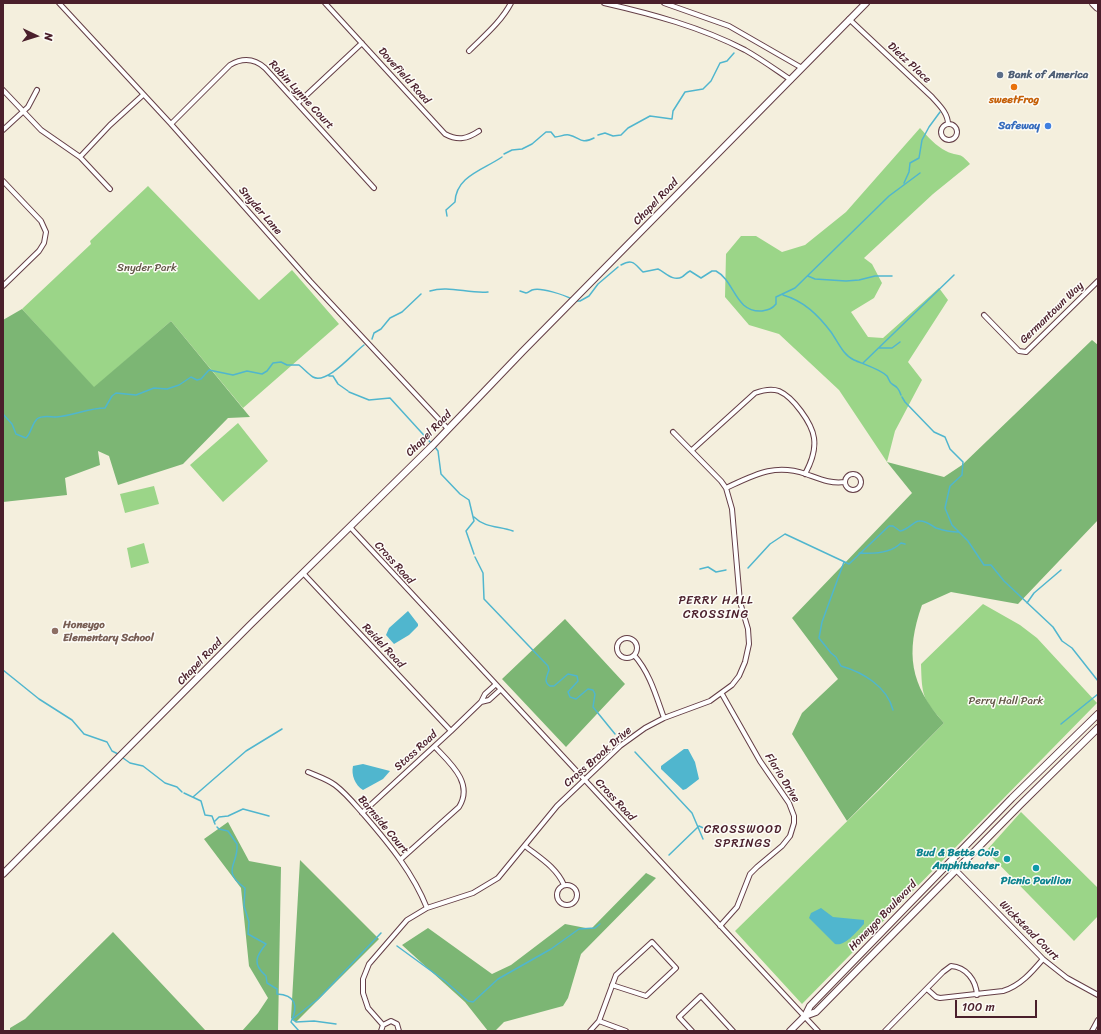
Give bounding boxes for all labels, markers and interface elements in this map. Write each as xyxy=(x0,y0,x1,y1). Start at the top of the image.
north arrow xyxy=(16,16,56,56)
text: N xyxy=(39,32,58,41)
street label: Dietz Place xyxy=(885,40,933,86)
street label: Dovefield Road xyxy=(375,45,433,107)
street label: Robin Lynne Court xyxy=(266,58,336,132)
place label: Bank of America xyxy=(1008,68,1088,82)
marker: Bank of America xyxy=(995,70,1005,80)
marker: sweetFrog xyxy=(1009,82,1019,92)
place label: sweetFrog xyxy=(989,93,1039,107)
place label: Safeway xyxy=(998,119,1040,133)
marker: Safeway xyxy=(1043,121,1053,131)
street label: Chapel Road xyxy=(631,176,681,228)
street label: Snyder Lane xyxy=(235,184,285,238)
park label: Snyder Park xyxy=(117,261,177,275)
street label: Germantown Way xyxy=(1017,279,1087,347)
street label: Chapel Road xyxy=(403,408,455,460)
street label: Cross Road xyxy=(371,539,417,587)
district label: PERRY HALL CROSSING xyxy=(678,594,754,622)
place label: Honeygo Elementary School xyxy=(63,618,154,644)
street label: Reidel Road xyxy=(359,621,407,671)
marker: Honeygo Elementary School xyxy=(50,626,60,636)
street label: Chapel Road xyxy=(175,636,225,688)
park label: Perry Hall Park xyxy=(969,694,1043,708)
street label: Cross Brook Drive xyxy=(561,724,635,790)
street label: Stoss Road xyxy=(392,728,440,774)
street label: Florio Drive xyxy=(762,751,802,805)
street label: Cross Road xyxy=(592,776,638,824)
street label: Barnside Court xyxy=(355,793,411,857)
district label: CROSSWOOD SPRINGS xyxy=(704,823,782,851)
place label: Bud & Bette Cole Amphitheater xyxy=(916,846,999,872)
marker: Bud & Bette Cole Amphitheater xyxy=(1002,854,1012,864)
marker: Picnic Pavilion xyxy=(1031,863,1041,873)
place label: Picnic Pavilion xyxy=(1001,874,1071,888)
street label: Honeygo Boulevard xyxy=(846,878,920,954)
street label: Wickstead Court xyxy=(996,898,1062,964)
scale bar xyxy=(957,992,1039,1018)
text: 100 m xyxy=(962,996,995,1018)

